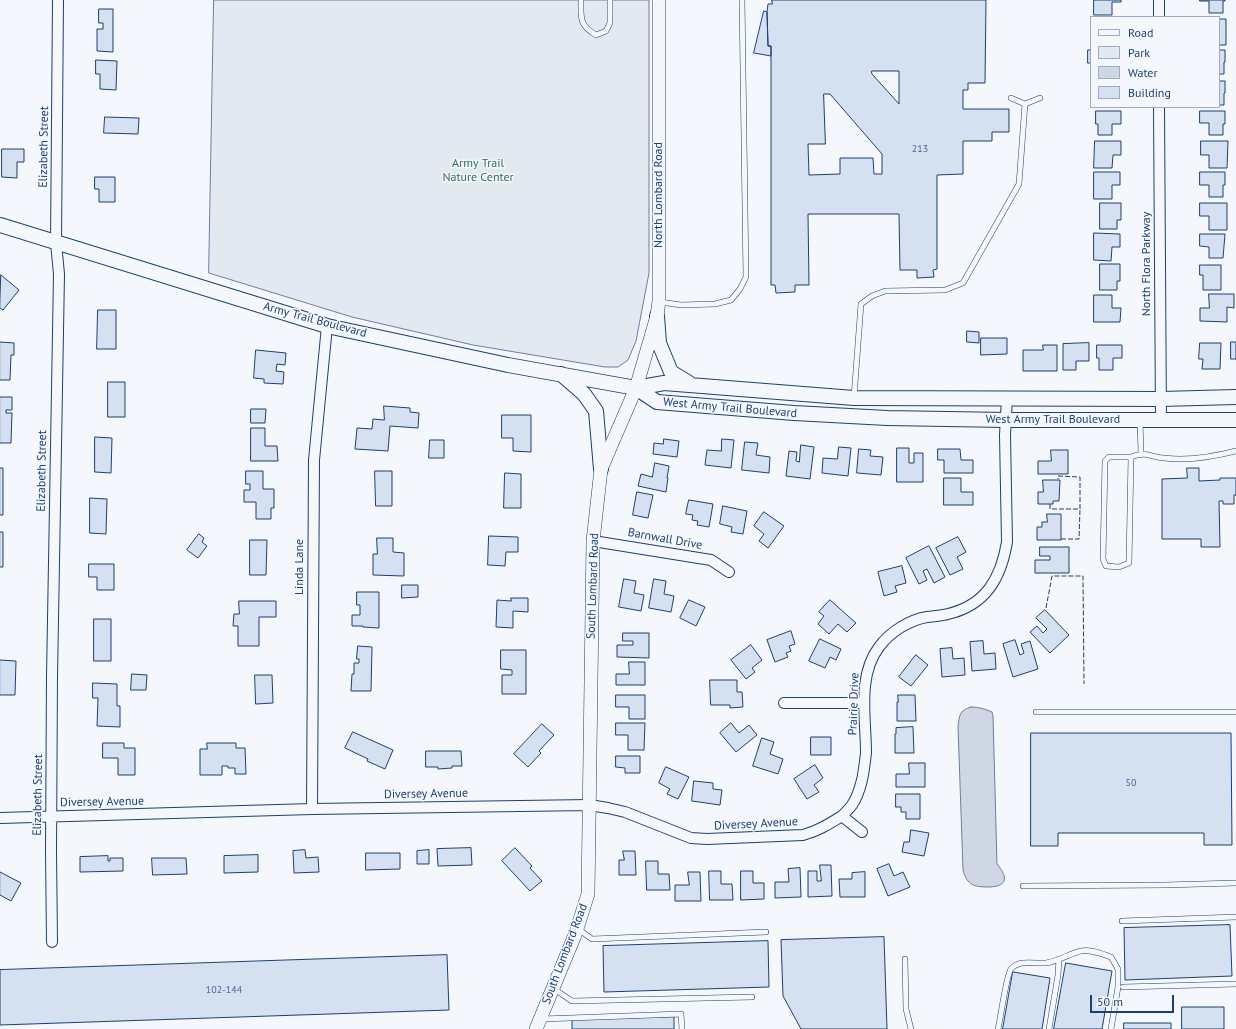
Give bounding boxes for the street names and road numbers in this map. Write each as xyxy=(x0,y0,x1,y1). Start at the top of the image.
street label: Elizabeth Street xyxy=(36,106,52,188)
street label: North Lombard Road xyxy=(652,142,666,248)
street label: North Flora Parkway xyxy=(1140,212,1154,316)
street label: Army Trail Boulevard xyxy=(262,299,368,341)
street label: West Army Trail Boulevard xyxy=(662,395,798,421)
street label: West Army Trail Boulevard xyxy=(986,413,1120,427)
street label: Elizabeth Street xyxy=(34,430,50,512)
street label: Barnwall Drive xyxy=(627,525,703,553)
street label: South Lombard Road xyxy=(584,533,602,639)
street label: Linda Lane xyxy=(293,539,307,595)
street label: Prairie Drive xyxy=(846,672,862,736)
street label: Elizabeth Street xyxy=(30,754,46,836)
street label: Diversey Avenue xyxy=(384,786,468,802)
street label: Diversey Avenue xyxy=(60,794,144,810)
street label: Diversey Avenue xyxy=(714,815,798,833)
street label: South Lombard Road xyxy=(539,902,591,1006)

